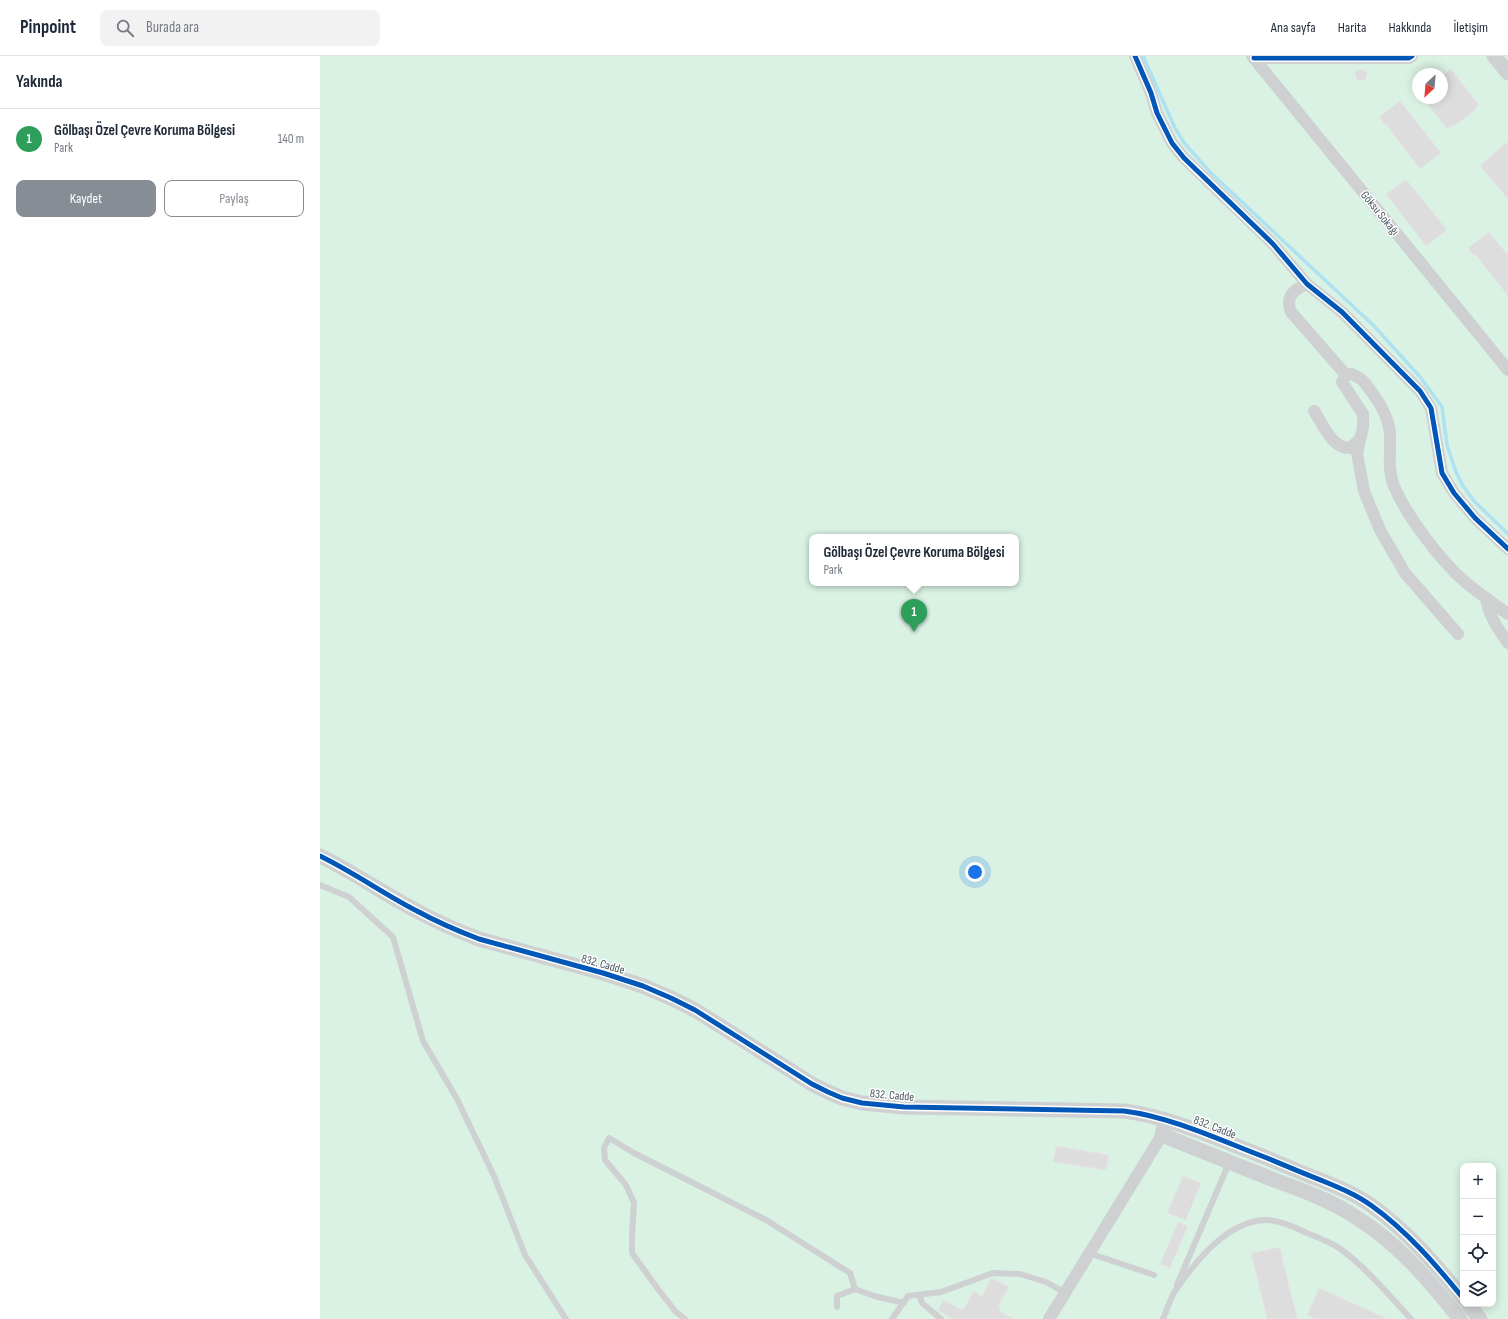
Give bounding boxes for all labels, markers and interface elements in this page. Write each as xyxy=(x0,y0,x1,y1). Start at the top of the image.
search box xyxy=(100,10,380,46)
text: Pinpoint xyxy=(20,16,76,39)
icon: search xyxy=(114,17,136,39)
text: Burada ara xyxy=(146,18,199,37)
text: Ana sayfa xyxy=(1271,19,1316,36)
text: Harita xyxy=(1338,19,1366,36)
text: Hakkında xyxy=(1388,19,1431,36)
text: İletişim xyxy=(1453,19,1488,36)
north arrow xyxy=(1412,68,1448,104)
text: Yakında xyxy=(16,72,63,92)
text: Gölbaşı Özel Çevre Koruma Bölgesi xyxy=(54,121,235,140)
text: 1 xyxy=(26,131,32,147)
text: 140 m xyxy=(278,131,304,147)
text: Park xyxy=(54,140,73,156)
button: Kaydet xyxy=(16,180,156,217)
button: Paylaş xyxy=(164,180,304,217)
street label: Göksu Sokağı xyxy=(1357,188,1402,239)
popup xyxy=(809,534,1019,586)
text: Gölbaşı Özel Çevre Koruma Bölgesi xyxy=(823,543,1005,562)
text: Park xyxy=(823,562,842,578)
pin: 1 xyxy=(901,599,927,632)
your location xyxy=(965,862,985,882)
street label: 832. Cadde xyxy=(579,951,626,978)
street label: 832. Cadde xyxy=(869,1086,915,1105)
street label: 832. Cadde xyxy=(1191,1112,1238,1143)
map controls xyxy=(1460,1163,1496,1307)
button: + xyxy=(1460,1163,1496,1199)
button: − xyxy=(1460,1199,1496,1235)
button: locate xyxy=(1460,1235,1496,1271)
button: layers xyxy=(1460,1271,1496,1307)

